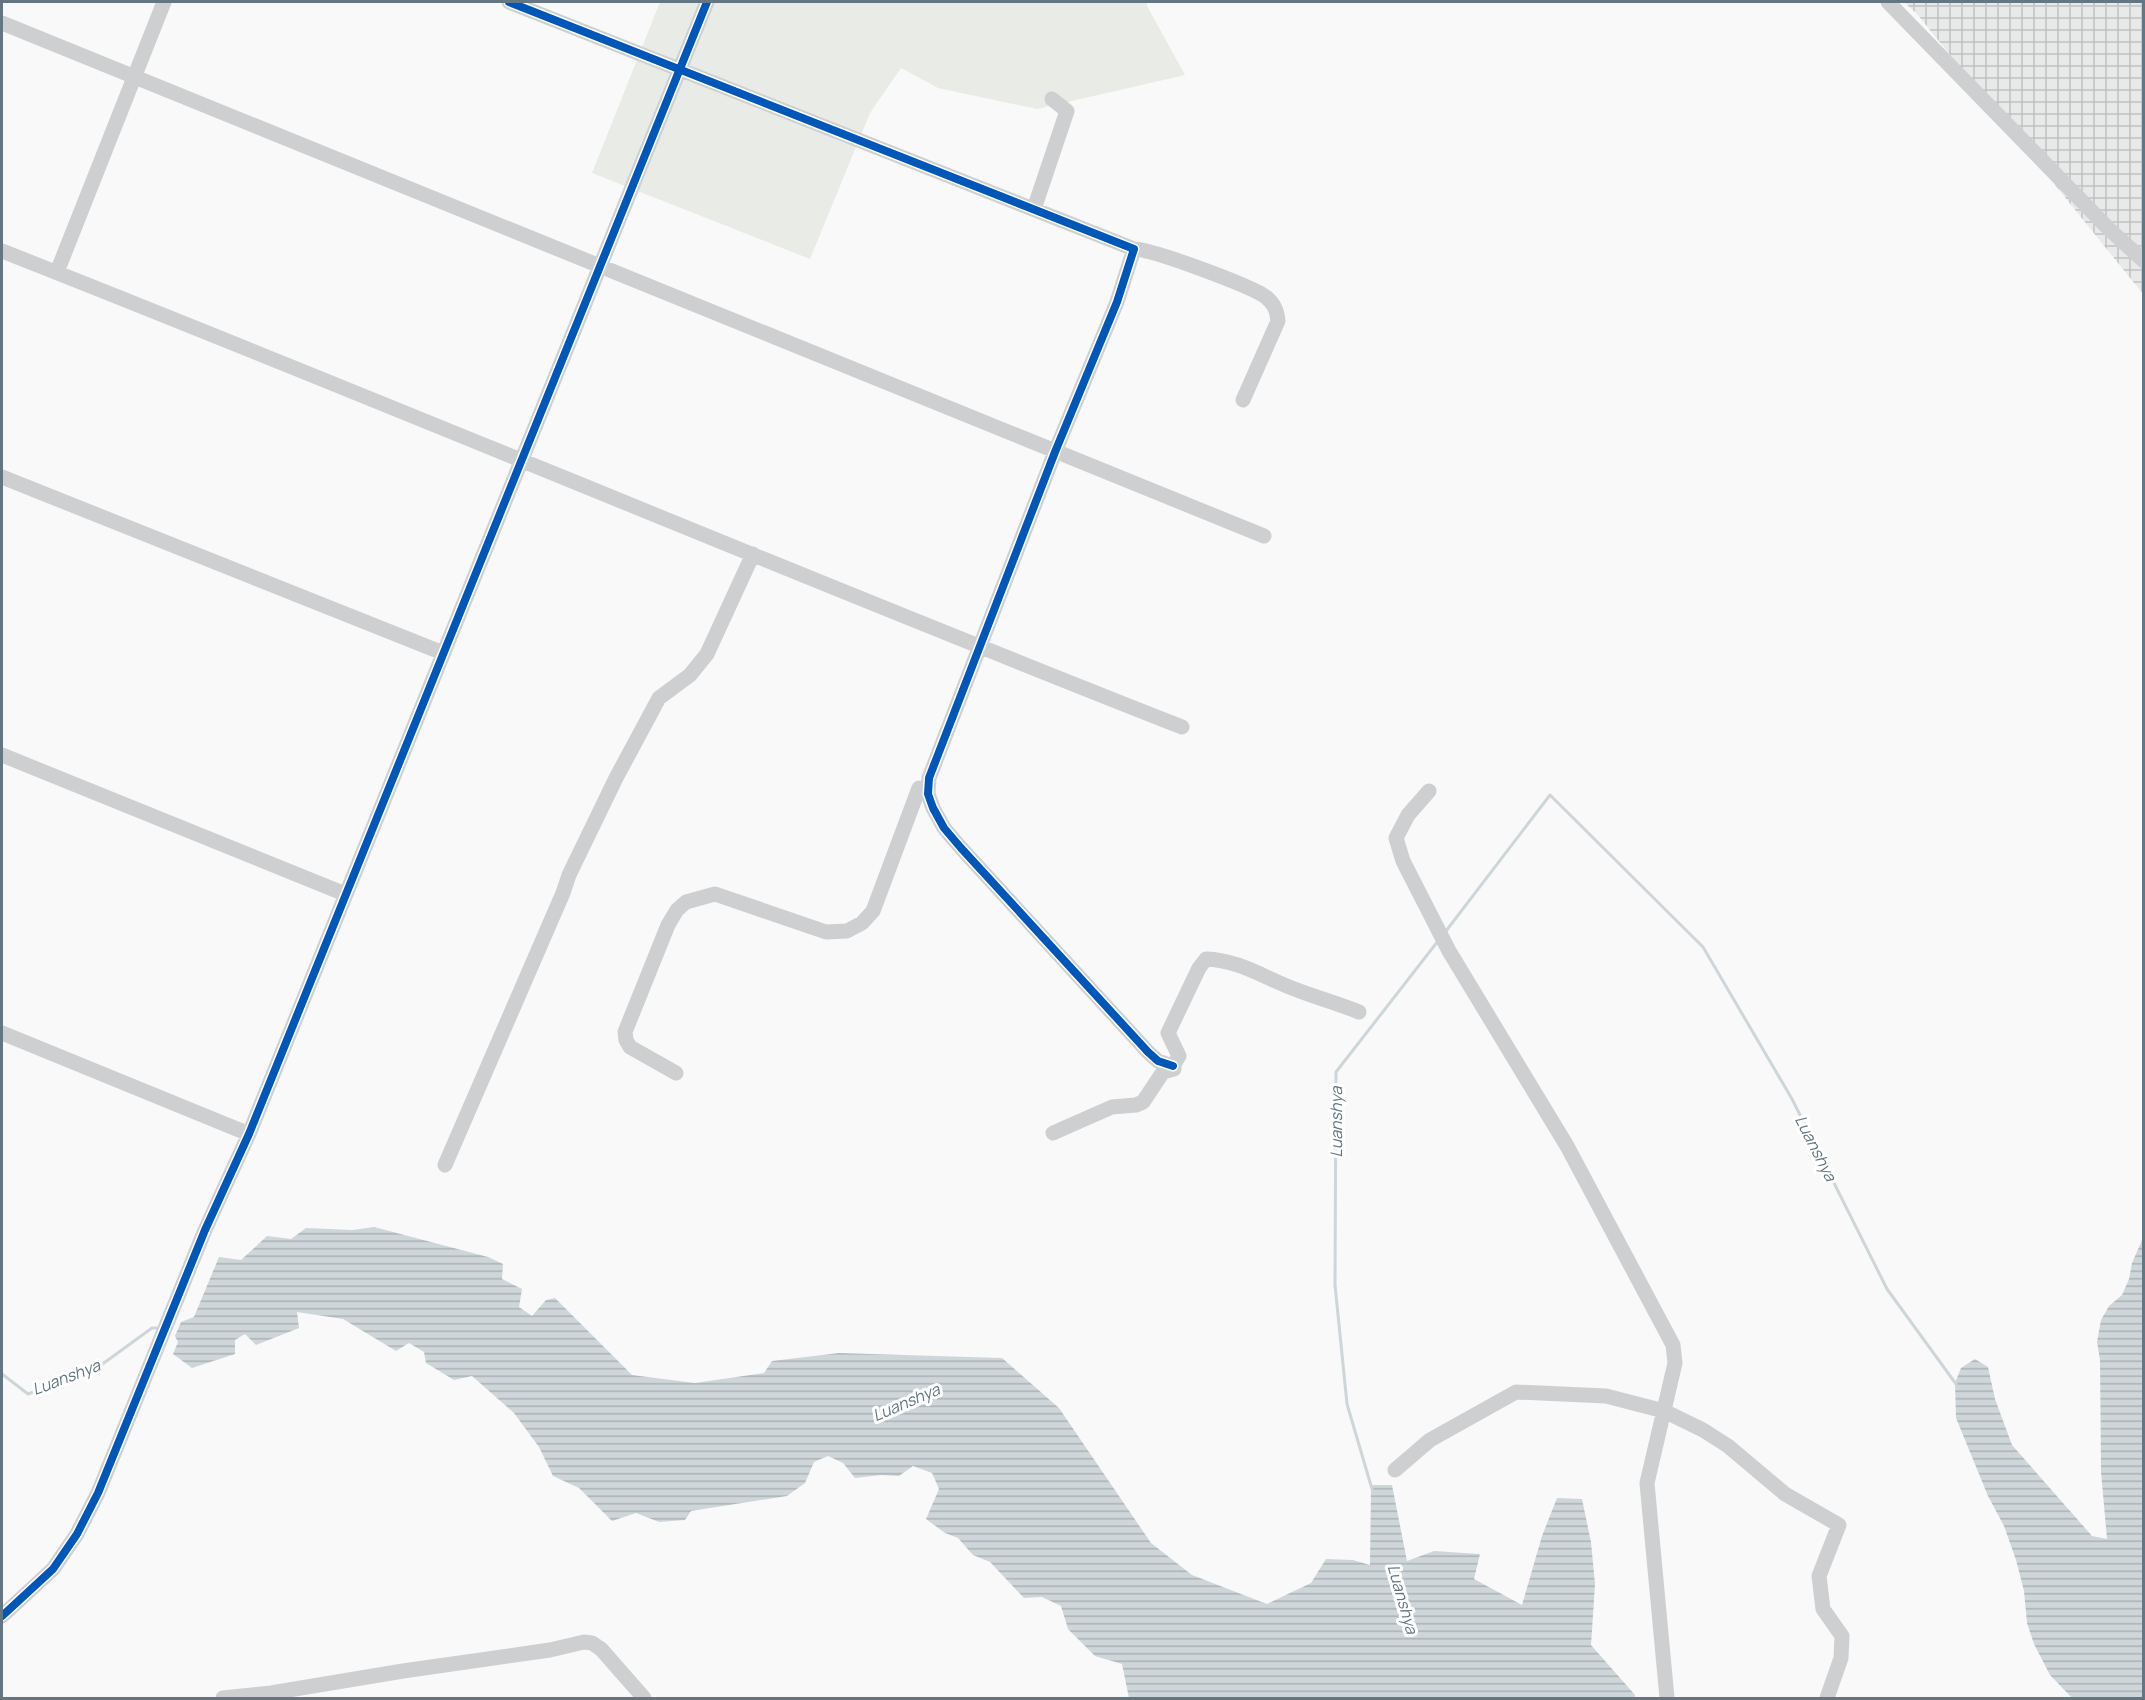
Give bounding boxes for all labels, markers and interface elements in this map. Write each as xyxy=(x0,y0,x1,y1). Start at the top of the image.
water label: Luanshya xyxy=(1325,1085,1347,1157)
water label: Luanshya xyxy=(1790,1111,1842,1186)
water label: Luanshya xyxy=(29,1354,104,1400)
water label: Luanshya xyxy=(869,1378,944,1426)
water label: Luanshya xyxy=(1383,1562,1424,1637)

